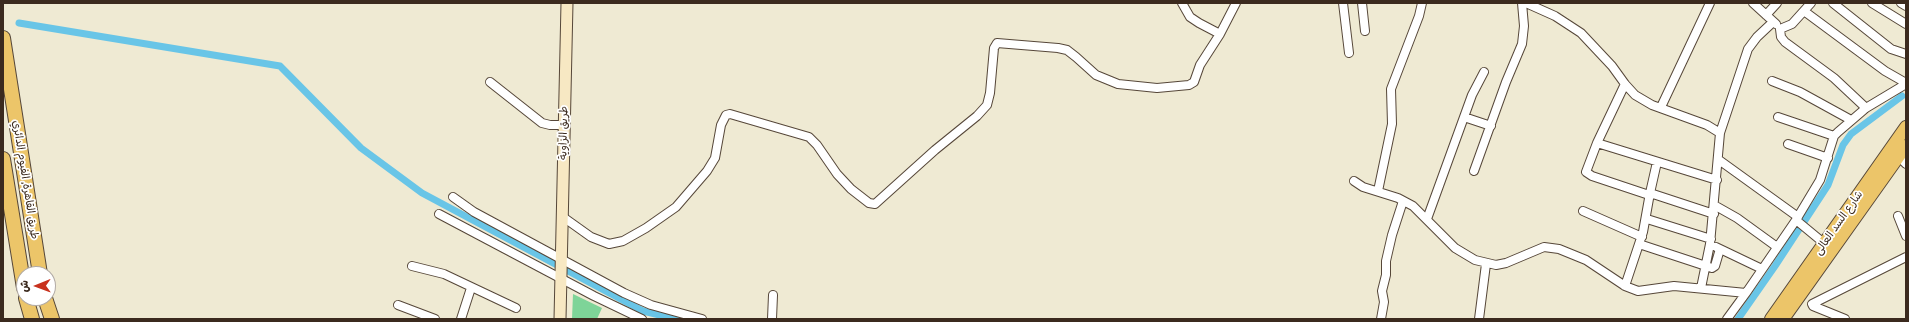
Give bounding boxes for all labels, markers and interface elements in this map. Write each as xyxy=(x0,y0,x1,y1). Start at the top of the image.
street label: طريق الزاوية xyxy=(557,106,571,160)
street label: طريق القاهرة, الفيوم الدائري xyxy=(9,120,41,240)
street label: شارع السد العالى xyxy=(1812,188,1866,258)
north arrow xyxy=(16,266,56,306)
text: ش xyxy=(18,280,31,292)

